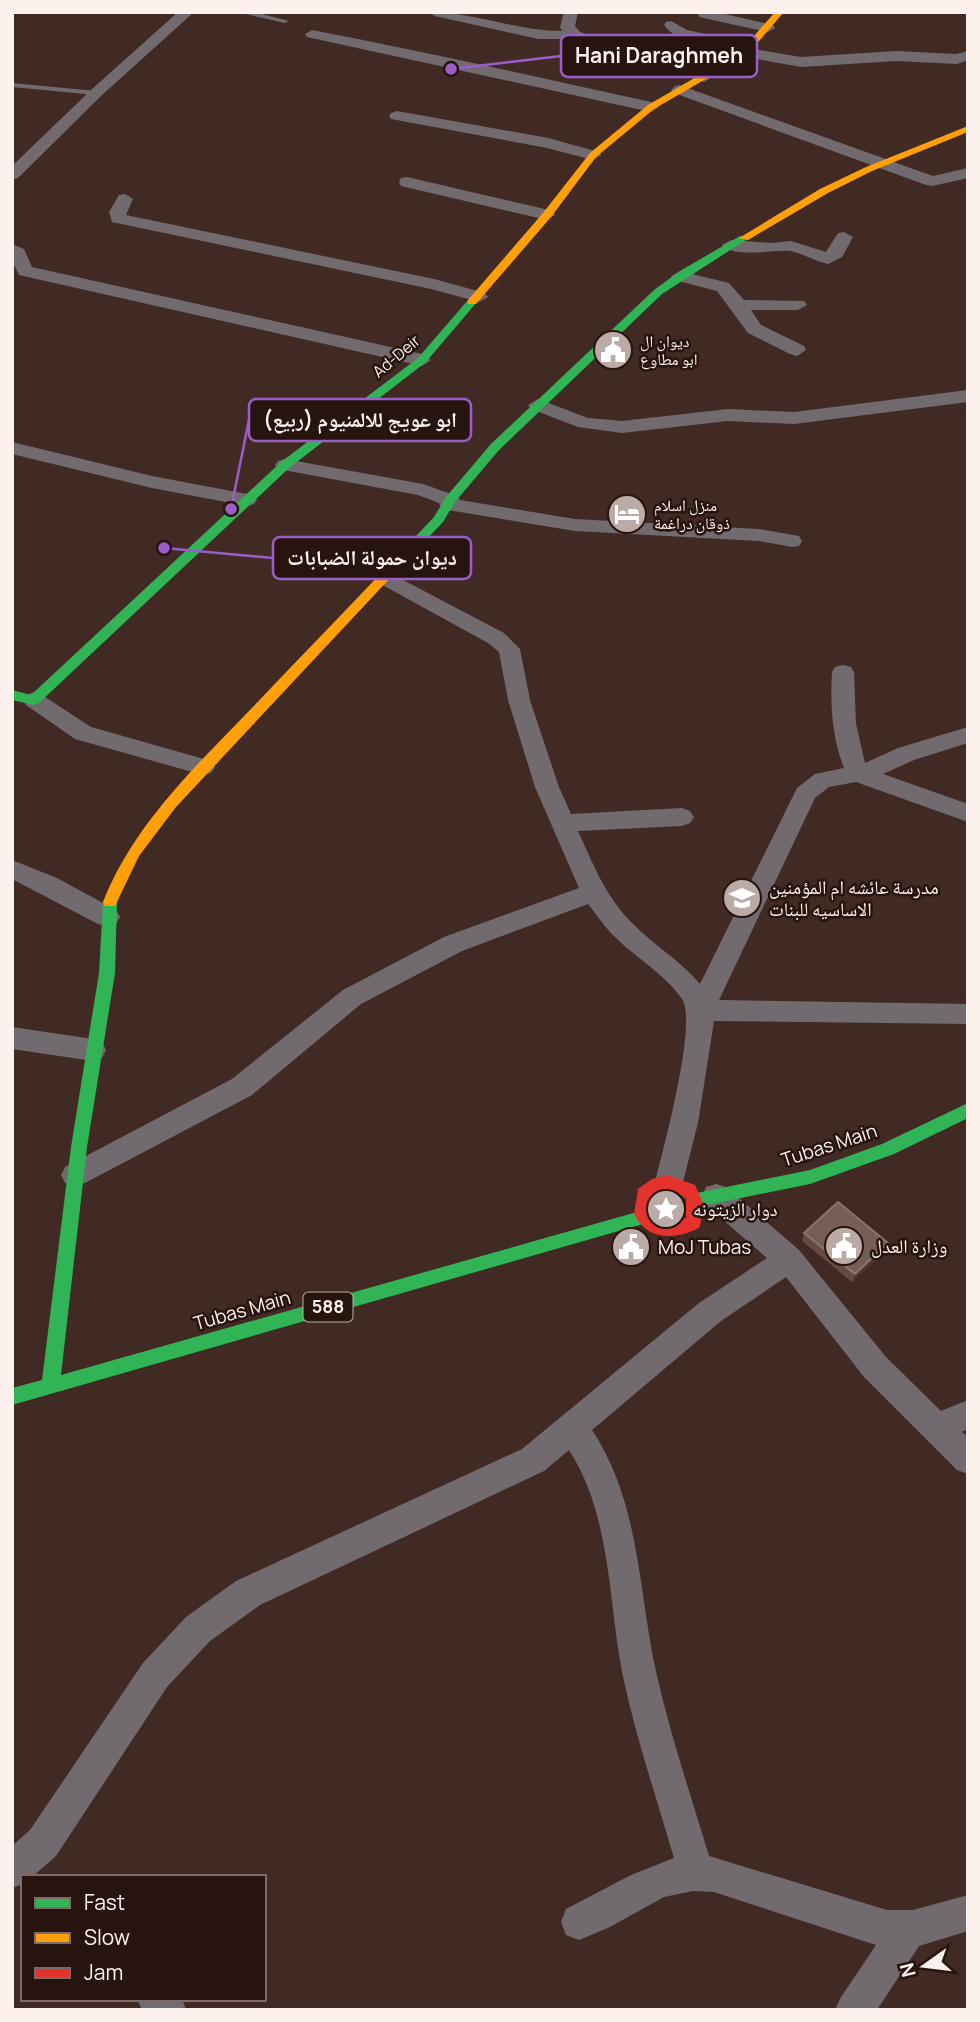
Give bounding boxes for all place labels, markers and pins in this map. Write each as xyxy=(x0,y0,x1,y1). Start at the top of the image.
callout: Hani Daraghmeh xyxy=(561,35,757,77)
public building icon: ديوان ال ابو مطاوع xyxy=(592,329,634,371)
place label: ديوان ال ابو مطاوع xyxy=(640,330,697,370)
callout: ابو عويج للالمنيوم (ربيع) xyxy=(249,399,471,441)
hotel icon: منزل اسلام ذوقان دراغمة xyxy=(606,493,648,535)
place label: منزل اسلام ذوقان دراغمة xyxy=(654,494,730,534)
callout: ديوان حمولة الضبابات xyxy=(273,537,471,579)
place label: مدرسة عائشه ام المؤمنين الاساسيه للبنات xyxy=(769,874,939,922)
school or university icon: مدرسة عائشه ام المؤمنين الاساسيه للبنات xyxy=(721,877,763,919)
place icon: دوار الزيتونه xyxy=(645,1188,687,1230)
place label: دوار الزيتونه xyxy=(693,1196,778,1222)
public building icon: وزارة العدل xyxy=(823,1225,865,1267)
public building icon: MoJ Tubas xyxy=(610,1226,652,1268)
place label: وزارة العدل xyxy=(871,1233,947,1259)
place label: MoJ Tubas xyxy=(658,1234,751,1260)

